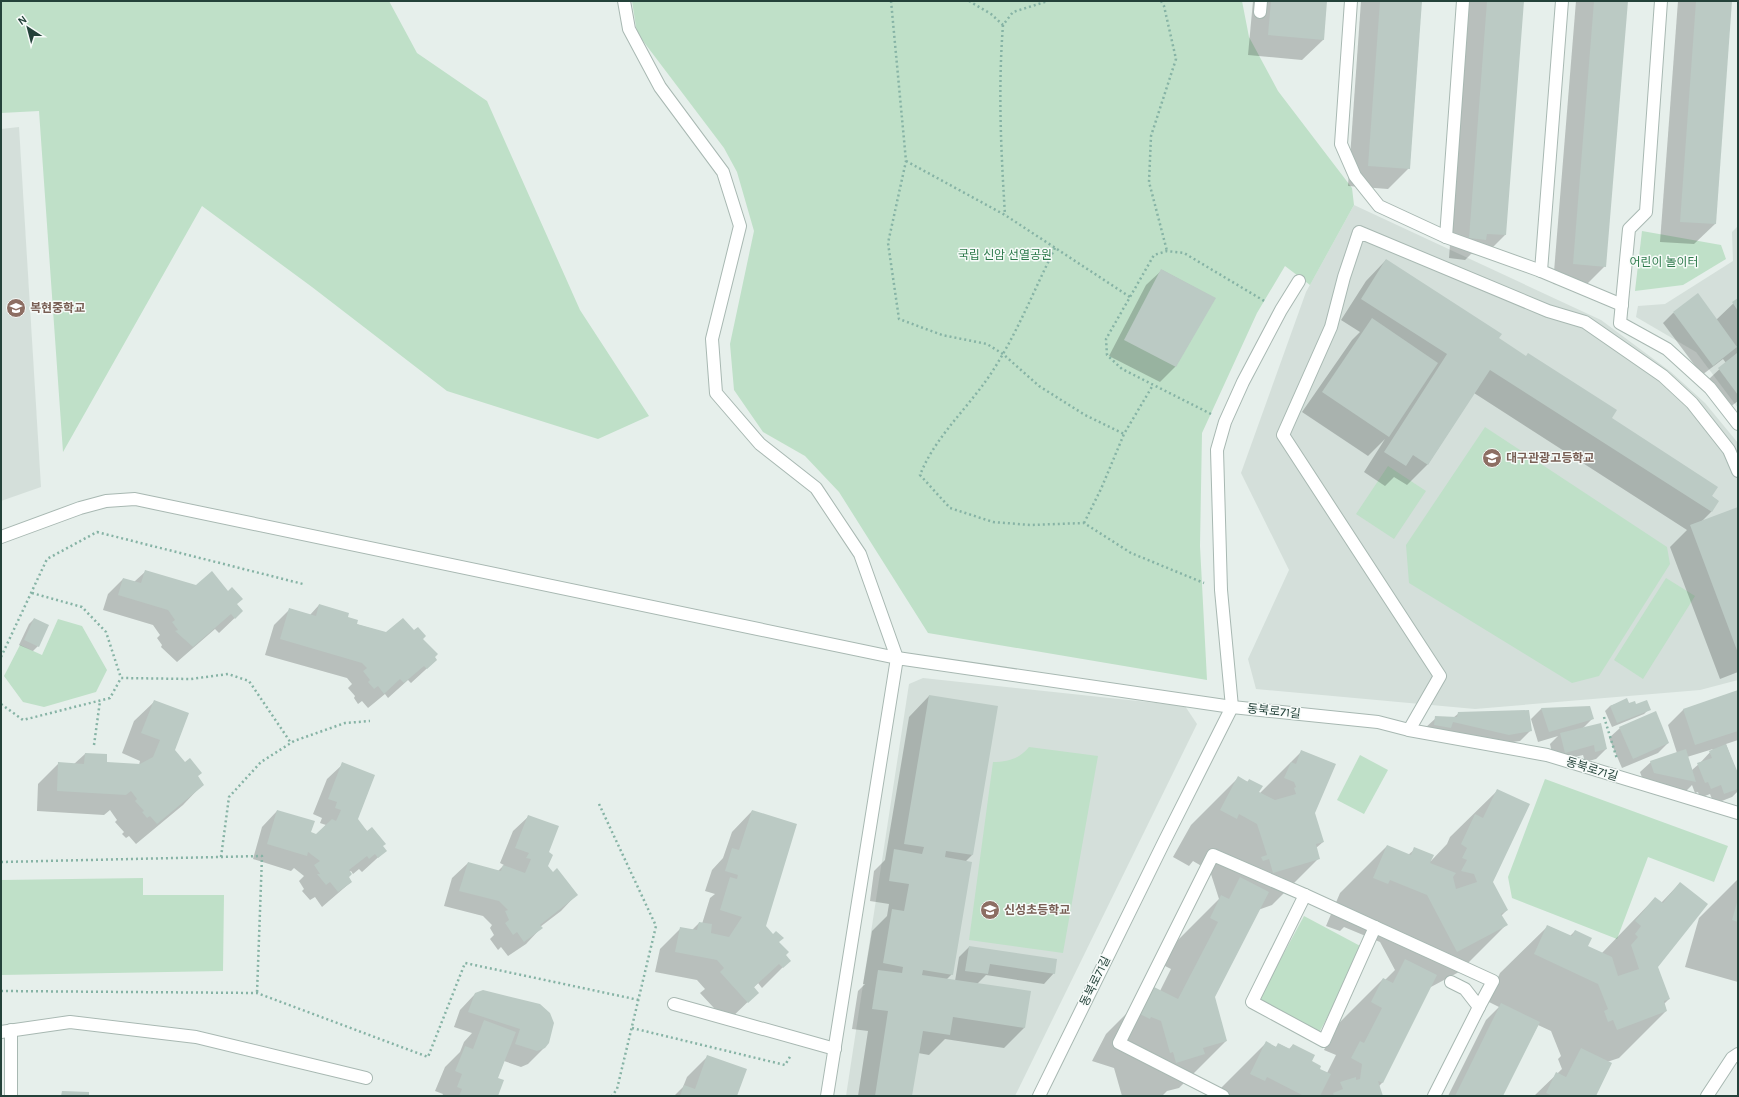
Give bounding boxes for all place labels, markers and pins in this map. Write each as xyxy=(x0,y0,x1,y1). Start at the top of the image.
school or university icon: 복현중학교 xyxy=(5,297,27,319)
place label: 복현중학교 xyxy=(30,301,85,315)
school or university icon: 대구관광고등학교 xyxy=(1481,447,1503,469)
place label: 대구관광고등학교 xyxy=(1506,451,1594,465)
school or university icon: 신성초등학교 xyxy=(979,899,1001,921)
place label: 신성초등학교 xyxy=(1004,903,1070,917)

